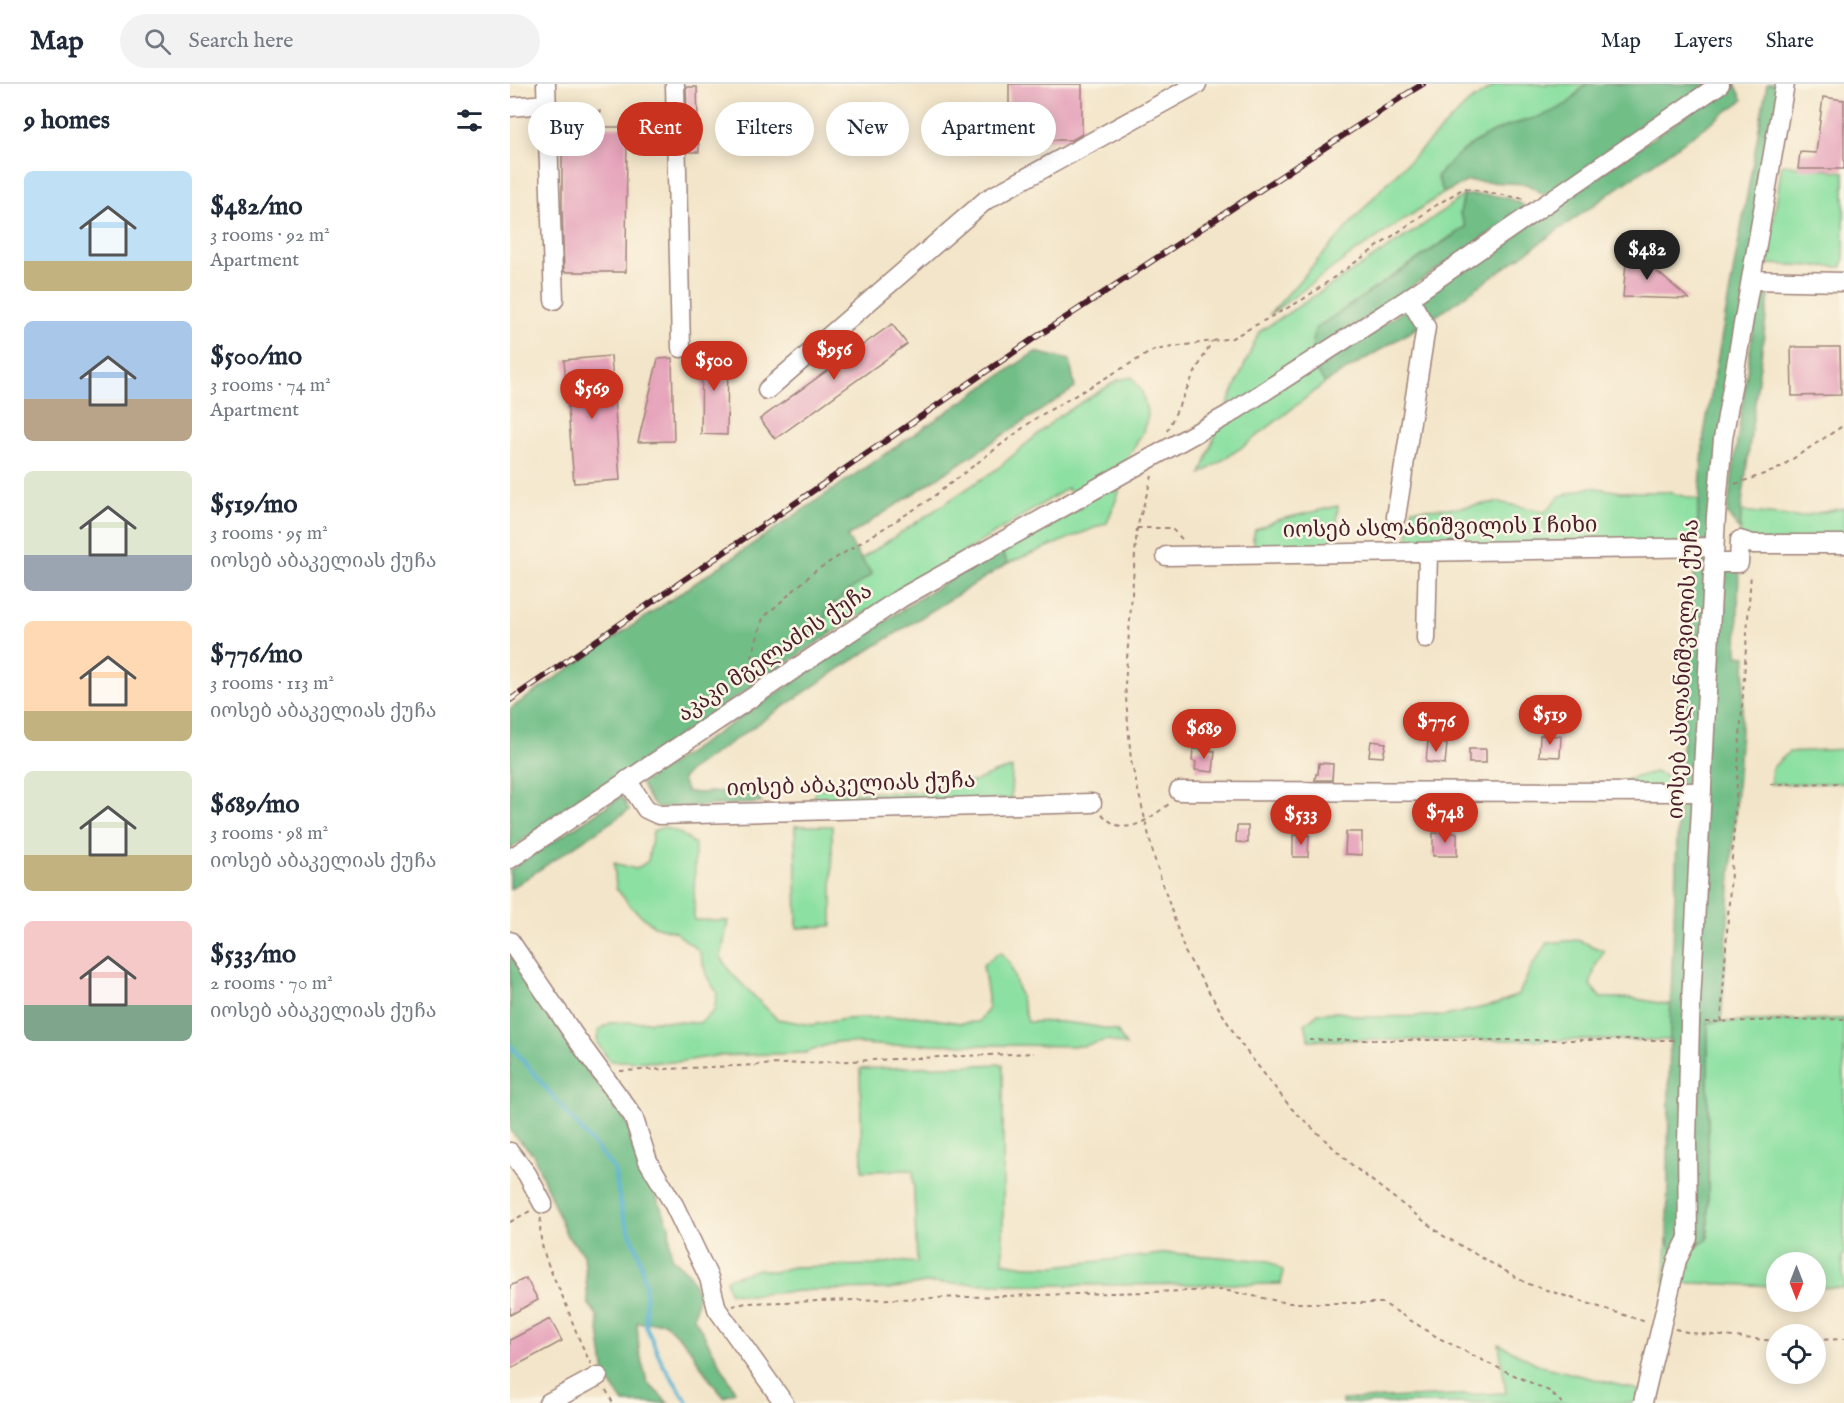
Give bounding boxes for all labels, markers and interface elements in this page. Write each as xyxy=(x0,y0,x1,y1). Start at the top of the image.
search box xyxy=(120,14,540,68)
text: Map xyxy=(30,24,84,59)
icon: search xyxy=(141,25,174,58)
text: Search here xyxy=(189,27,293,55)
text: Map xyxy=(1601,28,1641,55)
text: Layers xyxy=(1674,28,1733,55)
text: Share xyxy=(1766,28,1814,55)
chip: Buy xyxy=(528,102,605,156)
chip: Rent xyxy=(617,102,703,156)
chip: Filters xyxy=(715,102,814,156)
chip: New xyxy=(826,102,909,156)
chip: Apartment xyxy=(921,102,1056,156)
text: 9 homes xyxy=(24,104,110,137)
icon: filters xyxy=(453,104,486,137)
text: $482/mo xyxy=(210,190,302,223)
icon: home xyxy=(72,195,144,267)
text: 3 rooms · 92 m² xyxy=(210,223,330,248)
pin: $482 xyxy=(1611,230,1683,281)
text: $482 xyxy=(1628,237,1666,262)
text: Apartment xyxy=(210,248,299,273)
pin: $956 xyxy=(798,330,870,381)
text: $956 xyxy=(816,337,852,362)
text: $500/mo xyxy=(210,340,302,373)
pin: $500 xyxy=(678,341,750,392)
icon: home xyxy=(72,345,144,417)
text: $500 xyxy=(695,348,733,373)
pin: $569 xyxy=(556,369,628,420)
text: 3 rooms · 74 m² xyxy=(210,373,331,398)
text: $569 xyxy=(574,376,610,401)
text: Apartment xyxy=(210,398,299,423)
text: $519/mo xyxy=(210,488,297,521)
icon: home xyxy=(72,495,144,567)
street label: იოსებ ასლანიშვილის I ჩიხი xyxy=(1282,511,1598,545)
street label: იოსებ ასლანიშვილის ქუჩა xyxy=(1662,518,1706,820)
text: 3 rooms · 95 m² xyxy=(210,521,328,546)
text: იოსებ აბაკელიას ქუჩა xyxy=(210,549,436,574)
street label: აკაკი მგელაძის ქუჩა xyxy=(672,577,878,729)
text: $776/mo xyxy=(210,638,303,671)
icon: home xyxy=(72,645,144,717)
text: 3 rooms · 113 m² xyxy=(210,671,334,696)
pin: $519 xyxy=(1514,695,1586,746)
text: იოსებ აბაკელიას ქუჩა xyxy=(210,699,436,724)
pin: $776 xyxy=(1400,702,1472,753)
text: $519 xyxy=(1533,702,1567,727)
pin: $689 xyxy=(1168,709,1240,760)
text: $776 xyxy=(1417,709,1455,734)
text: $689 xyxy=(1186,716,1222,741)
street label: იოსებ აბაკელიას ქუჩა xyxy=(726,767,976,803)
text: $689/mo xyxy=(210,788,300,821)
pin: $748 xyxy=(1409,793,1481,844)
icon: home xyxy=(72,795,144,867)
pin: $533 xyxy=(1265,795,1337,846)
text: $748 xyxy=(1426,800,1464,825)
text: $533 xyxy=(1284,802,1318,827)
text: 3 rooms · 98 m² xyxy=(210,821,328,846)
text: იოსებ აბაკელიას ქუჩა xyxy=(210,849,436,874)
text: $533/mo xyxy=(210,938,296,971)
icon: home xyxy=(72,945,144,1017)
text: 2 rooms · 70 m² xyxy=(210,971,333,996)
text: იოსებ აბაკელიას ქუჩა xyxy=(210,999,436,1024)
north arrow xyxy=(1766,1252,1826,1312)
map controls xyxy=(1766,1252,1826,1384)
button: locate xyxy=(1766,1324,1826,1384)

